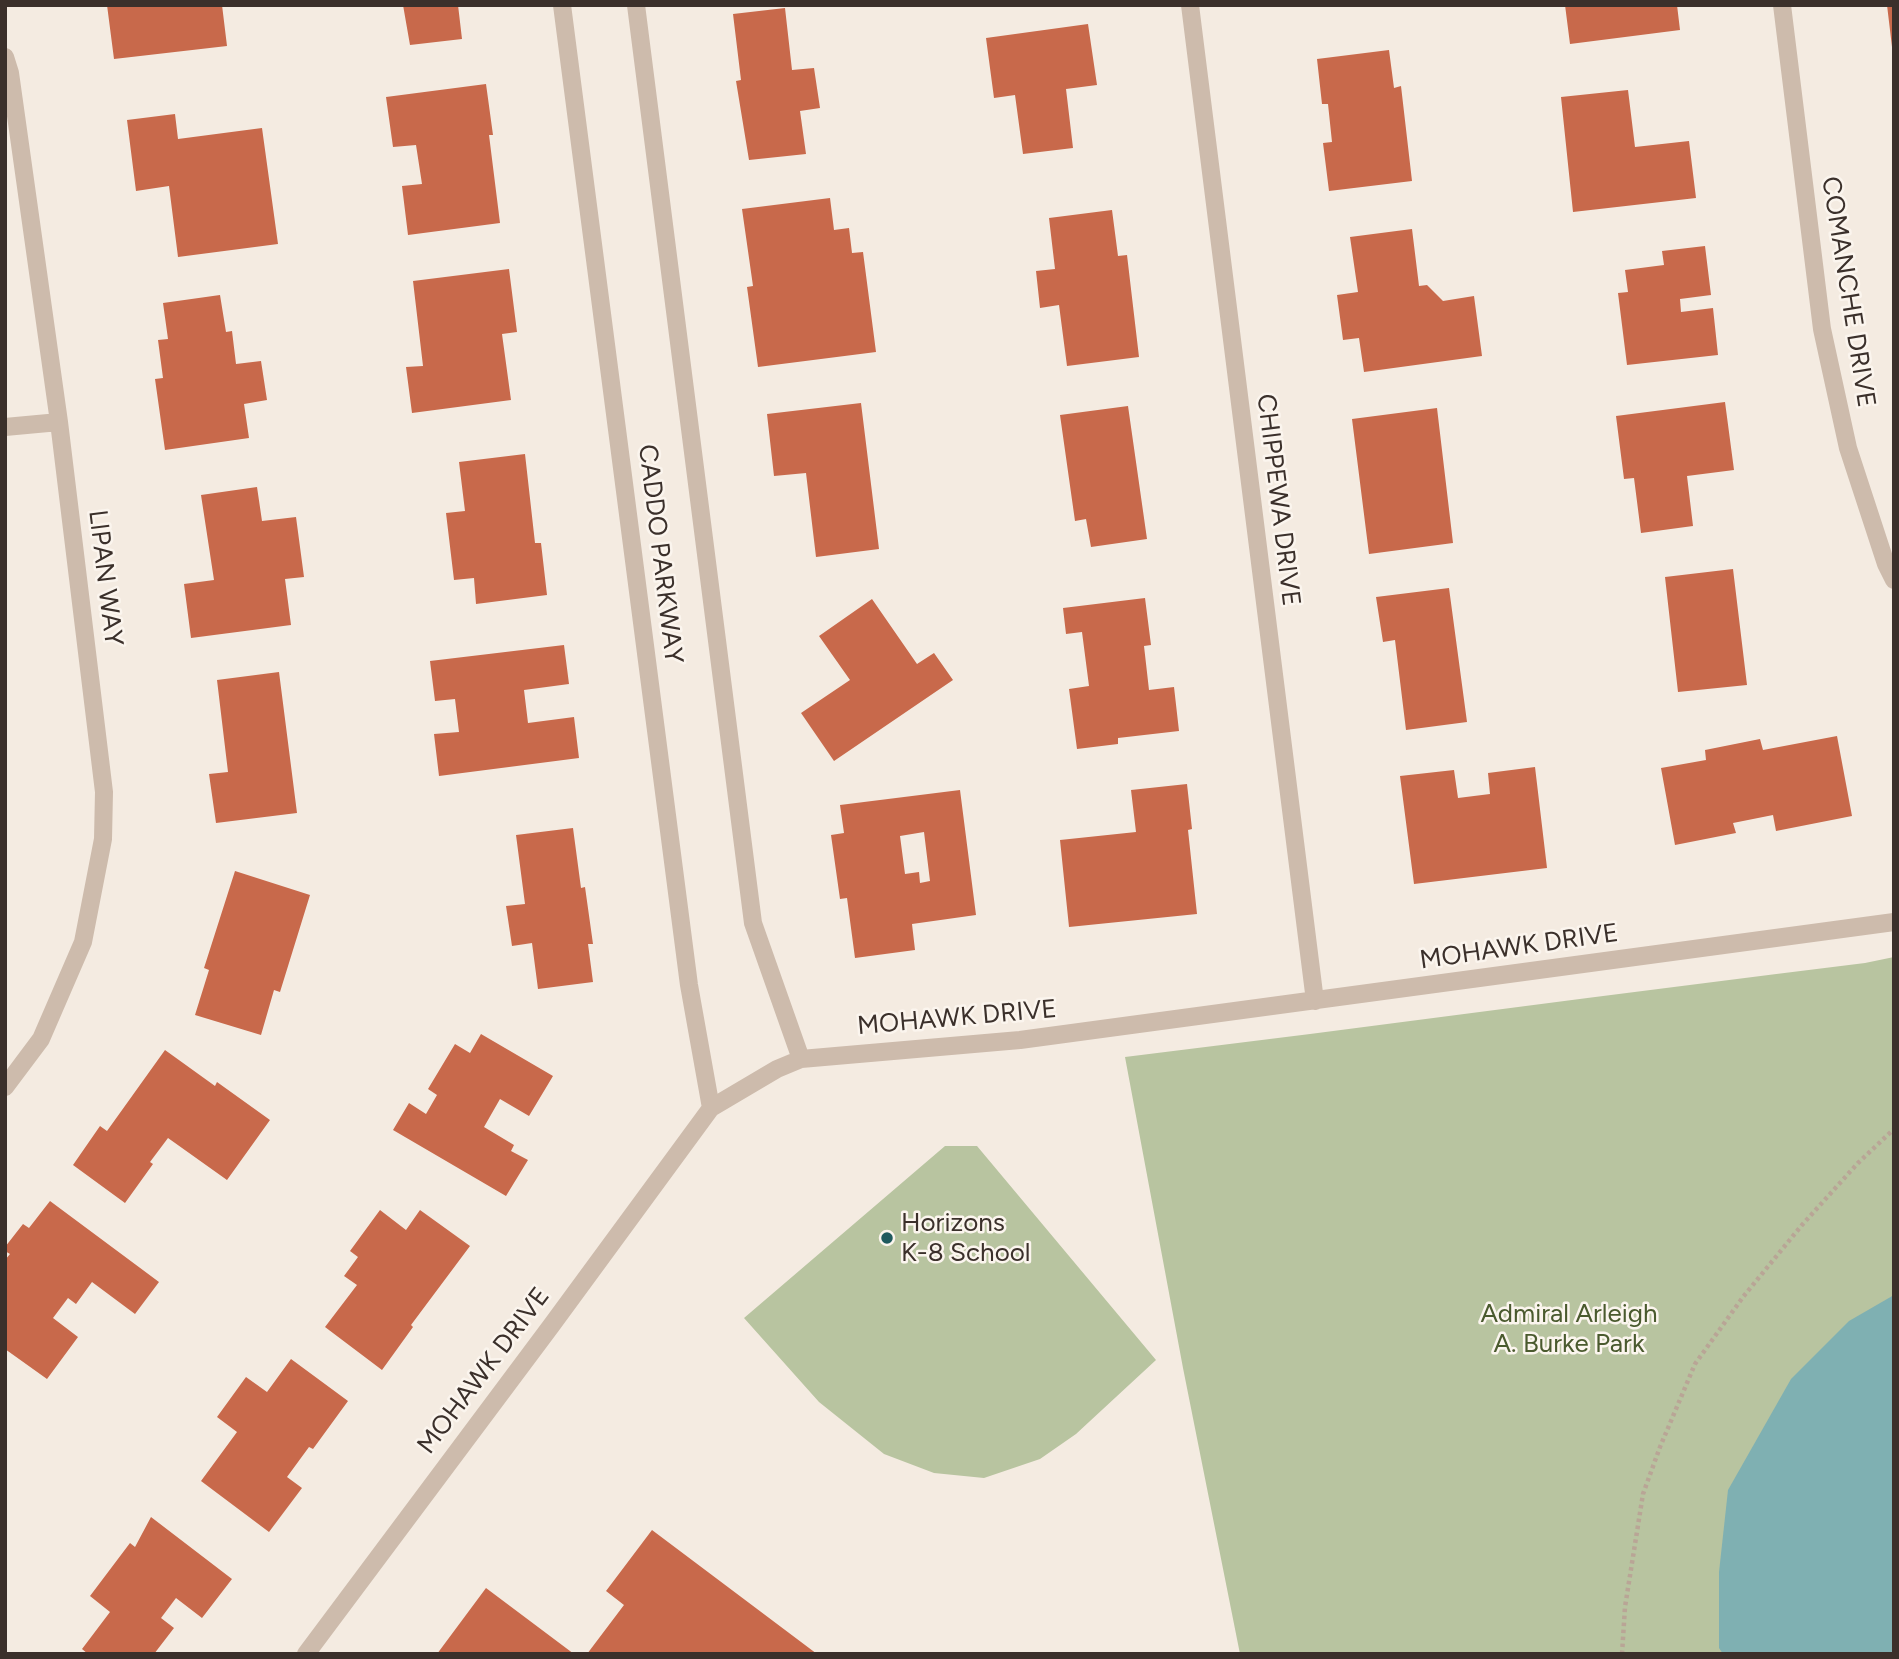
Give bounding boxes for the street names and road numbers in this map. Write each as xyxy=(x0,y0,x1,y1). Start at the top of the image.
street label: COMANCHE DRIVE xyxy=(1814,174,1882,410)
street label: CHIPPEWA DRIVE xyxy=(1250,392,1306,608)
street label: CADDO PARKWAY xyxy=(631,443,689,665)
street label: LIPAN WAY xyxy=(81,508,129,648)
street label: MOHAWK DRIVE xyxy=(1418,918,1620,976)
street label: MOHAWK DRIVE xyxy=(856,994,1058,1042)
street label: MOHAWK DRIVE xyxy=(411,1282,557,1460)

